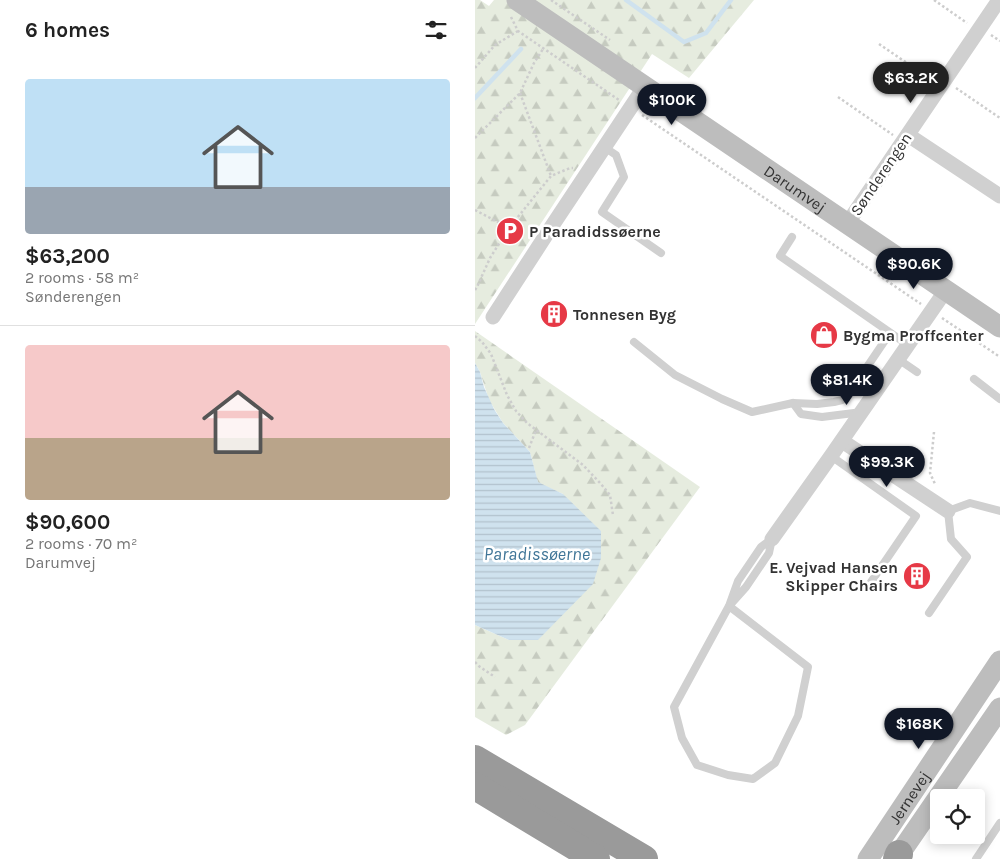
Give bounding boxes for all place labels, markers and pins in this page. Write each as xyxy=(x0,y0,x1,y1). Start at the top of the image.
pin: $63.2K xyxy=(870,62,952,104)
pin: $100K xyxy=(637,84,707,126)
parking icon: P Paradidssøerne xyxy=(495,216,525,246)
place label: P Paradidssøerne xyxy=(529,222,661,241)
pin: $90.6K xyxy=(873,248,955,290)
building icon: Tonnesen Byg xyxy=(539,299,569,329)
place label: Tonnesen Byg xyxy=(573,305,676,324)
shop icon: Bygma Proffcenter xyxy=(809,320,839,350)
place label: Bygma Proffcenter xyxy=(843,326,984,345)
pin: $81.4K xyxy=(806,364,888,406)
pin: $99.3K xyxy=(846,446,928,488)
place label: E. Vejvad Hansen Skipper Chairs xyxy=(769,558,898,595)
building icon: E. Vejvad Hansen Skipper Chairs xyxy=(902,561,932,591)
pin: $168K xyxy=(884,708,954,750)

